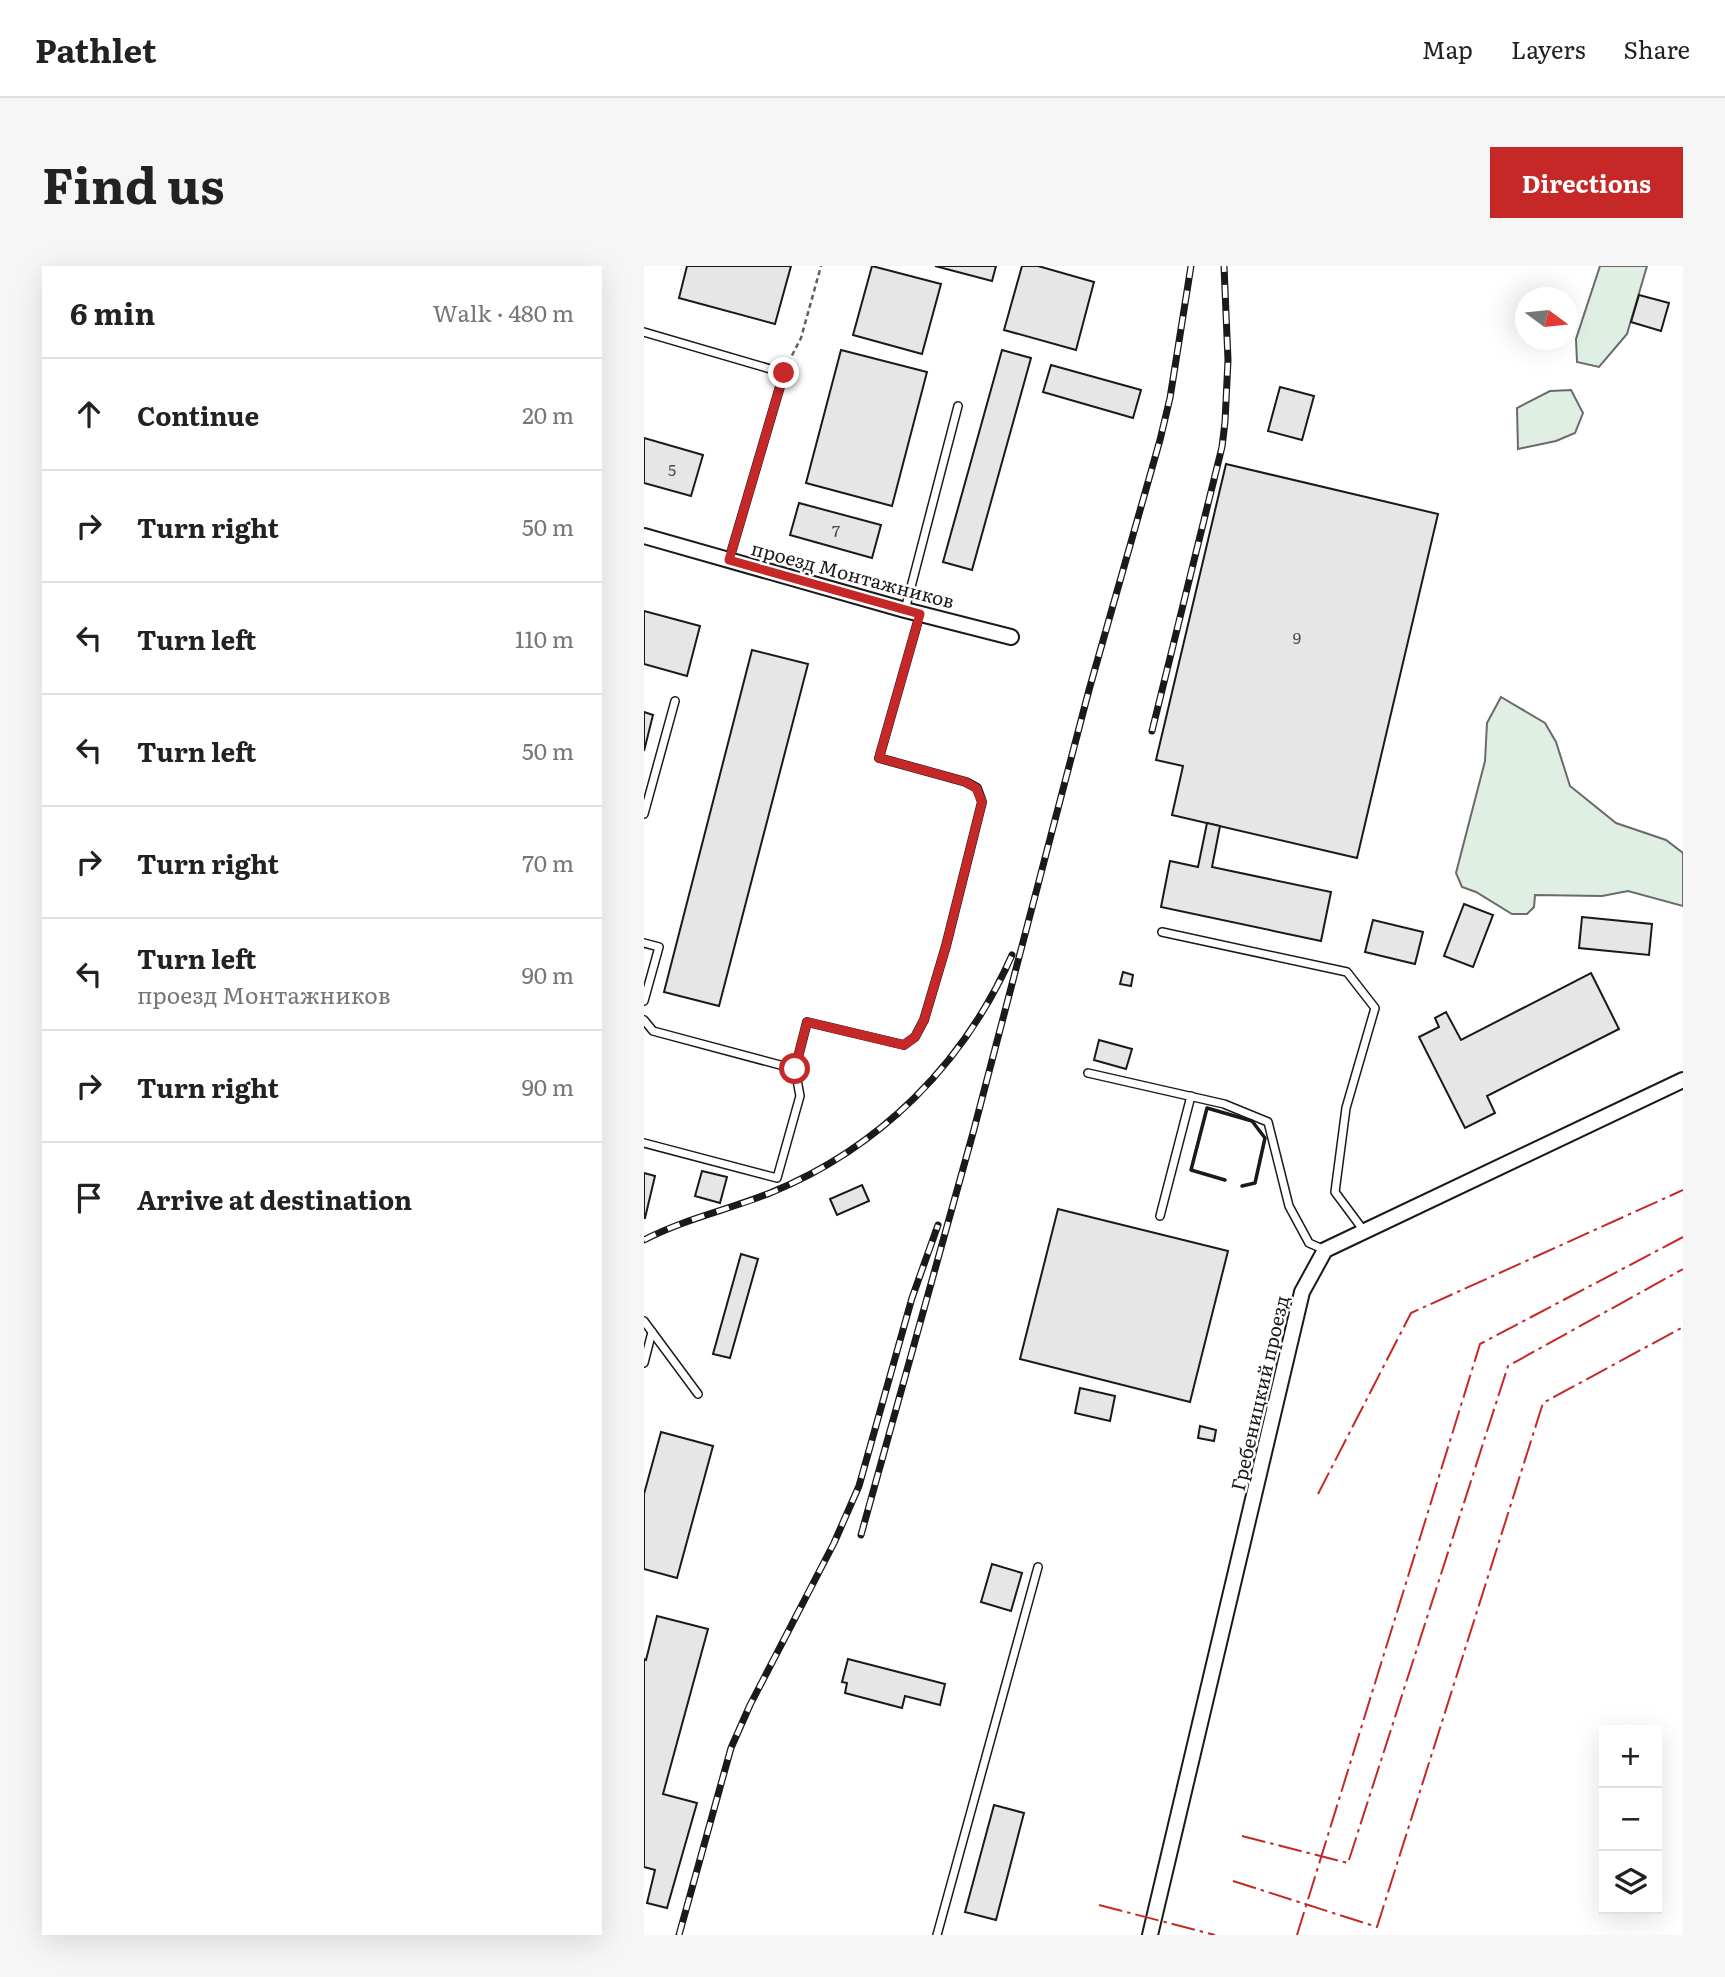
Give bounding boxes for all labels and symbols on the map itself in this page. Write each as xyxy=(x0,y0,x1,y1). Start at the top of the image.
north arrow xyxy=(1515,287,1578,350)
route end xyxy=(768,357,799,388)
house number: 5 xyxy=(668,457,676,481)
house number: 7 xyxy=(832,518,840,542)
street label: проезд Монтажников xyxy=(748,533,958,615)
house number: 9 xyxy=(1293,625,1301,649)
route start xyxy=(779,1053,810,1084)
street label: Гребеницкий проезд xyxy=(1223,1293,1295,1493)

